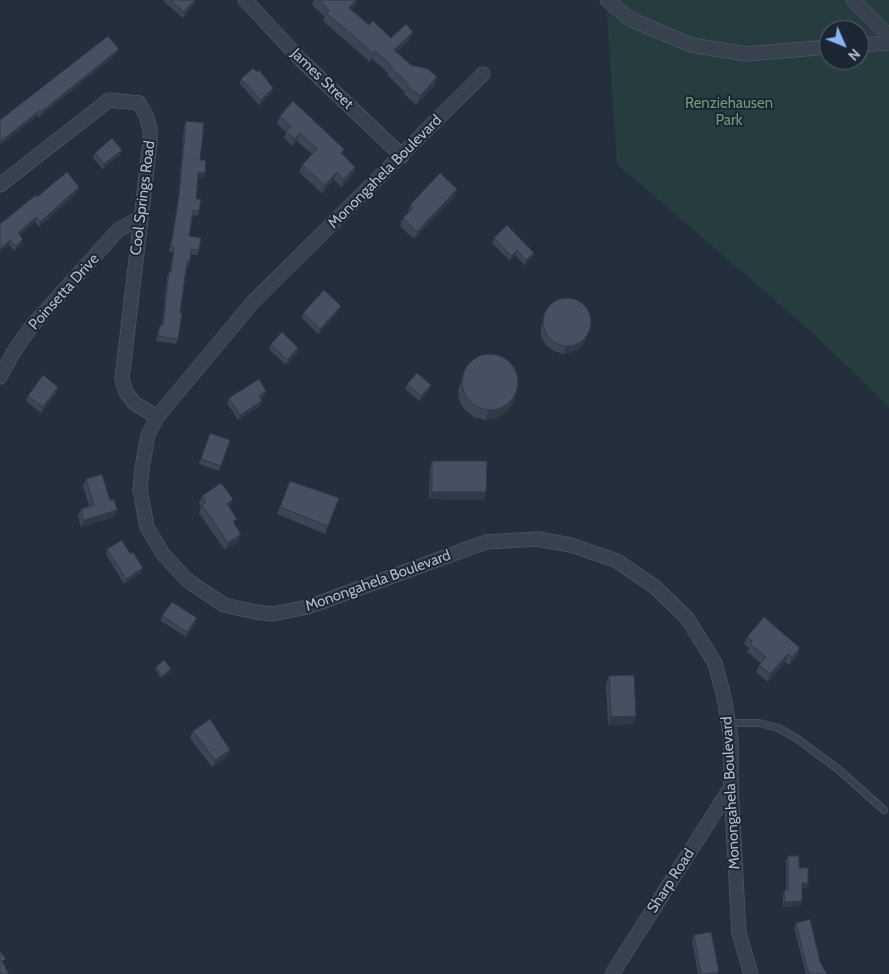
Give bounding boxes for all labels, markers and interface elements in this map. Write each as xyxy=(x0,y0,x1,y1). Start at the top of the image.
north arrow xyxy=(819,20,869,70)
street label: James Street xyxy=(287,45,357,113)
text: N xyxy=(844,45,864,65)
park label: Renziehausen Park xyxy=(685,95,773,130)
street label: Monongahela Boulevard xyxy=(324,111,446,233)
street label: Cool Springs Road xyxy=(127,140,159,256)
street label: Poinsetta Drive xyxy=(25,250,103,334)
street label: Monongahela Boulevard xyxy=(303,546,453,616)
street label: Monongahela Boulevard xyxy=(718,716,744,870)
street label: Sharp Road xyxy=(644,845,698,917)

